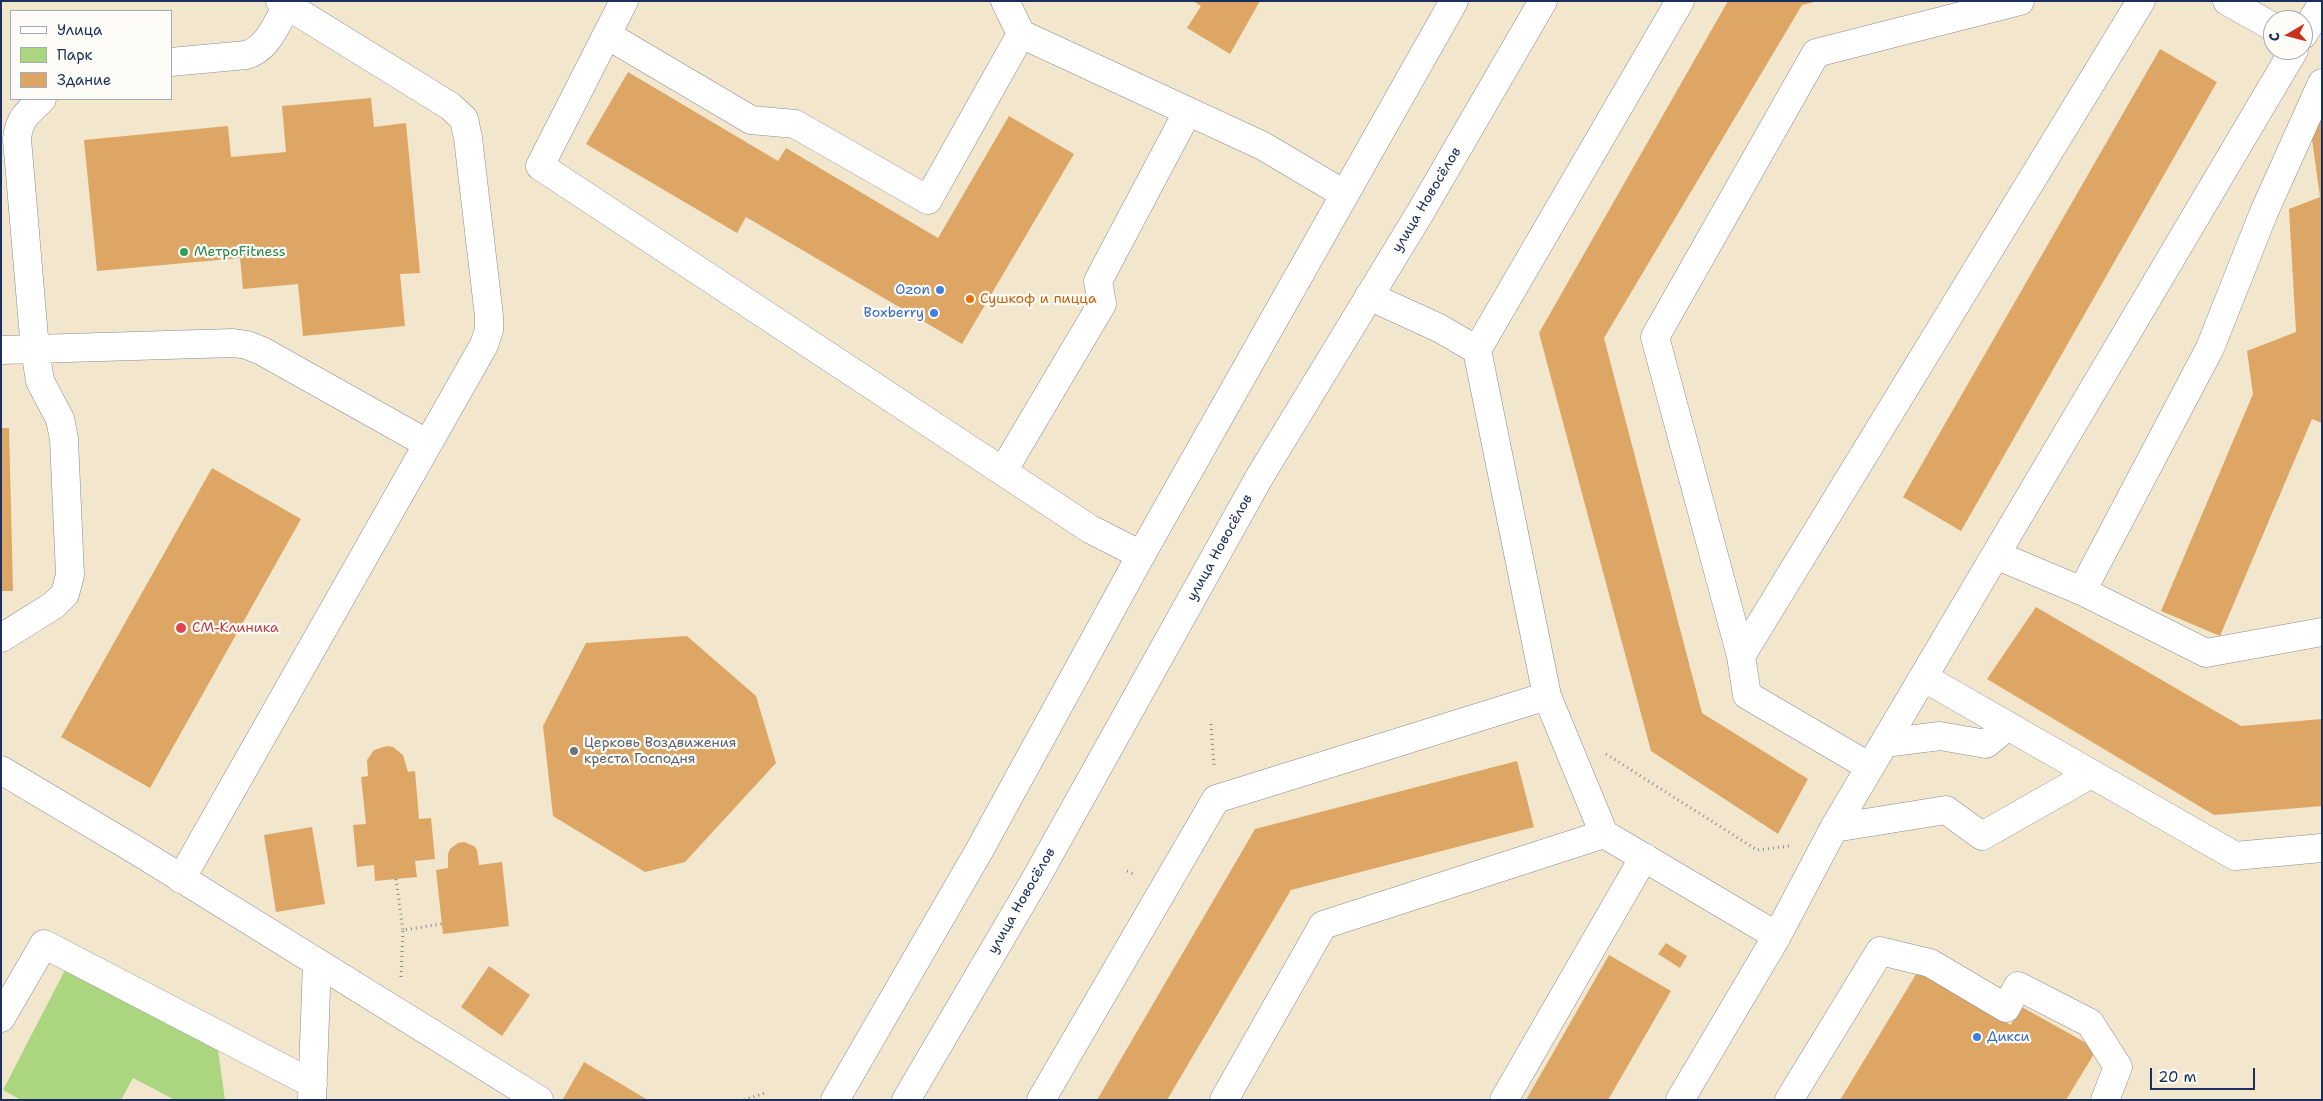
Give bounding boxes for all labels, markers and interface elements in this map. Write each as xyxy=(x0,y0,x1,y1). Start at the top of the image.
legend xyxy=(10,10,172,100)
north arrow xyxy=(2263,10,2313,60)
text: Улица xyxy=(57,20,102,40)
text: С xyxy=(2265,31,2284,42)
text: Парк xyxy=(57,45,93,65)
text: Здание xyxy=(57,70,111,90)
street label: улица Новосёлов xyxy=(1389,144,1465,256)
place label: МетроFitness xyxy=(194,244,286,260)
marker: МетроFitness xyxy=(178,246,190,258)
place label: Ozon xyxy=(895,282,930,298)
marker: Ozon xyxy=(934,284,946,296)
place label: Сушкоф и пицца xyxy=(980,291,1097,307)
marker: Сушкоф и пицца xyxy=(964,293,976,305)
place label: Boxberry xyxy=(864,305,924,321)
marker: Boxberry xyxy=(928,307,940,319)
street label: улица Новосёлов xyxy=(1184,492,1256,604)
place label: СМ-Клиника xyxy=(192,620,279,636)
marker: СМ-Клиника xyxy=(174,621,188,635)
place label: Церковь Воздвижения креста Господня xyxy=(584,735,737,768)
marker: Церковь Воздвижения креста Господня xyxy=(568,745,580,757)
street label: улица Новосёлов xyxy=(985,845,1059,957)
place label: Дикси xyxy=(1987,1029,2030,1045)
marker: Дикси xyxy=(1971,1031,1983,1043)
scale bar xyxy=(2153,1058,2258,1090)
text: 20 m xyxy=(2158,1067,2197,1087)

